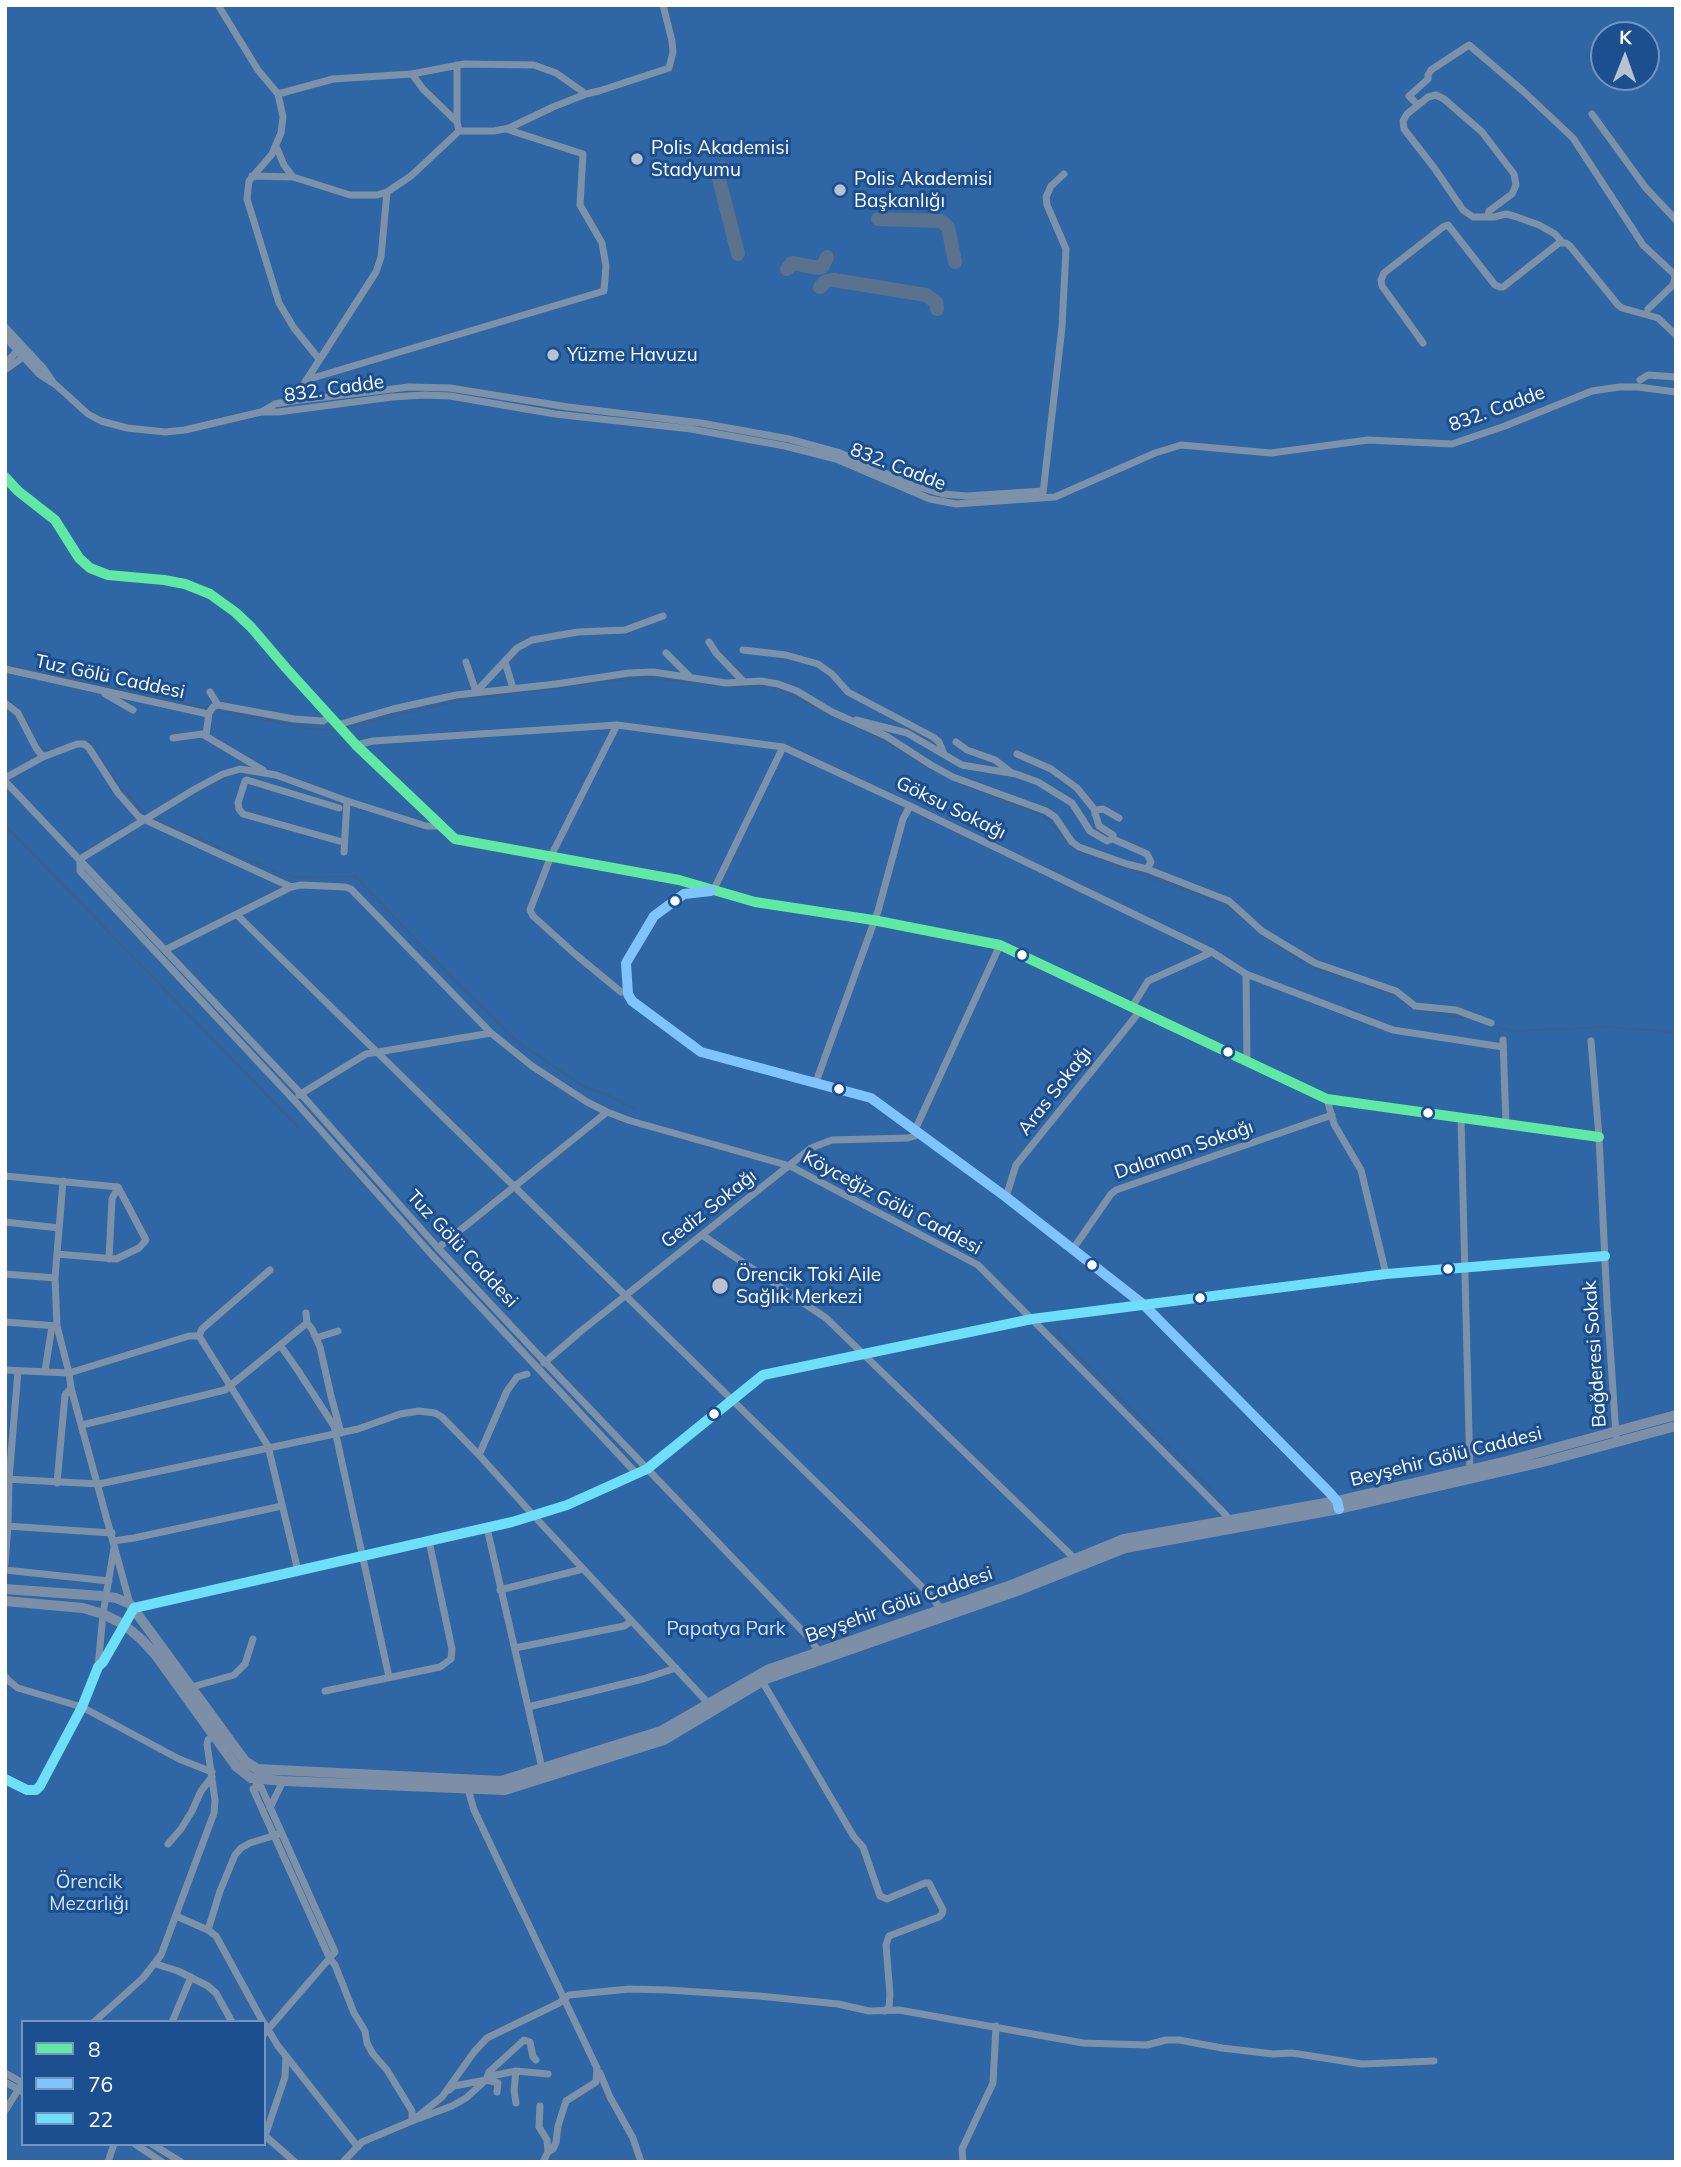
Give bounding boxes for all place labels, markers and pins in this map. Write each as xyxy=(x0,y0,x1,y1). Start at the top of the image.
place label: Polis Akademisi Stadyumu xyxy=(651,137,789,181)
marker: Polis Akademisi Stadyumu xyxy=(629,151,645,167)
place label: Polis Akademisi Başkanlığı xyxy=(854,168,992,212)
marker: Polis Akademisi Başkanlığı xyxy=(832,182,848,198)
place label: Yüzme Havuzu xyxy=(567,344,698,366)
marker: Yüzme Havuzu xyxy=(545,347,561,363)
unlabelled marker xyxy=(668,894,682,908)
unlabelled marker xyxy=(1015,948,1029,962)
unlabelled marker xyxy=(1221,1045,1235,1059)
unlabelled marker xyxy=(832,1082,846,1096)
unlabelled marker xyxy=(1421,1106,1435,1120)
unlabelled marker xyxy=(1085,1258,1099,1272)
unlabelled marker xyxy=(1441,1262,1455,1276)
place label: Örencik Toki Aile Sağlık Merkezi xyxy=(736,1264,881,1308)
marker: Örencik Toki Aile Sağlık Merkezi xyxy=(710,1276,730,1296)
unlabelled marker xyxy=(1193,1291,1207,1305)
unlabelled marker xyxy=(707,1407,721,1421)

